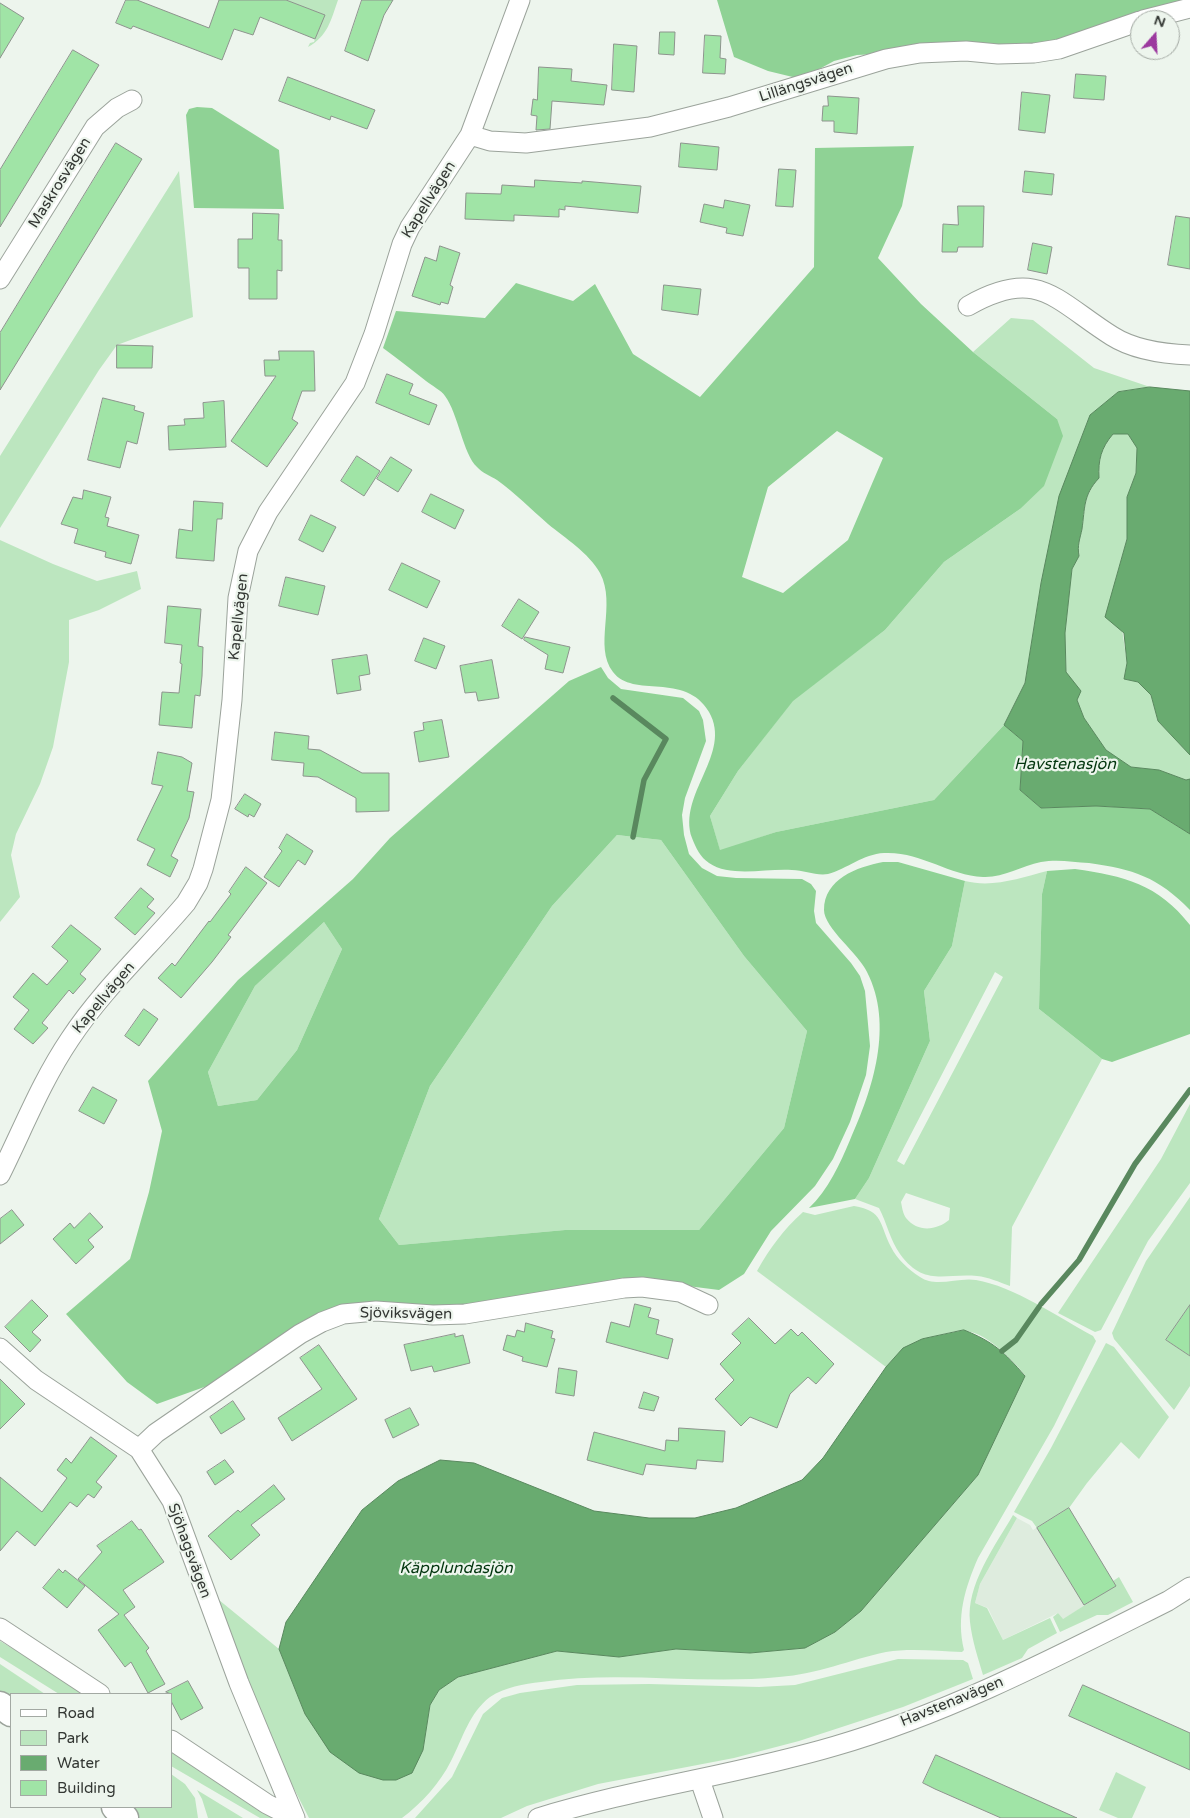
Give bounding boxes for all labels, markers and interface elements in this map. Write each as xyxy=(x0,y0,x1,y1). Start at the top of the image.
north arrow xyxy=(1130,10,1180,60)
text: N xyxy=(1152,11,1168,31)
street label: Lillängsvägen xyxy=(757,59,855,107)
street label: Maskrosvägen xyxy=(25,134,95,232)
street label: Kapellvägen xyxy=(398,158,460,242)
street label: Kapellvägen xyxy=(225,573,253,661)
water label: Havstenasjön xyxy=(1014,755,1116,775)
street label: Kapellvägen xyxy=(69,959,139,1037)
street label: Sjöviksvägen xyxy=(360,1304,452,1324)
street label: Sjöhagsvägen xyxy=(164,1501,214,1601)
water label: Käpplundasjön xyxy=(399,1559,513,1579)
street label: Havstenavägen xyxy=(898,1673,1006,1731)
legend xyxy=(10,1693,172,1808)
text: Road xyxy=(57,1704,95,1722)
text: Park xyxy=(57,1729,89,1747)
text: Water xyxy=(57,1754,100,1772)
text: Building xyxy=(57,1779,116,1797)

